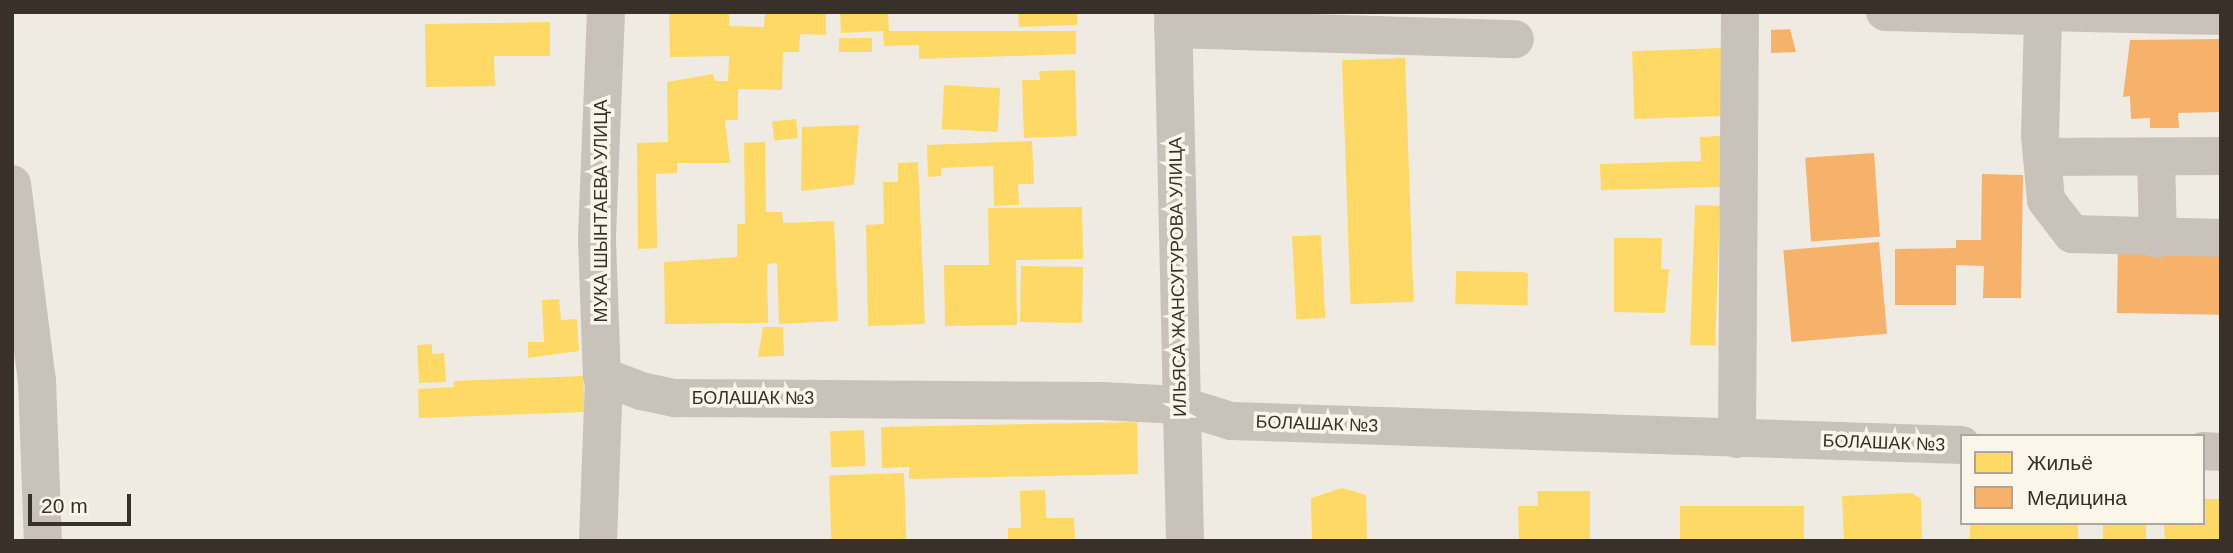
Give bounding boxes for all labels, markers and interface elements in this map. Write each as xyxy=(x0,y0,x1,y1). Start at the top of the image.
street label: МУКА ШЫНТАЕВА УЛИЦА xyxy=(590,99,612,323)
street label: ИЛЬЯСА ЖАНСУГУРОВА УЛИЦА xyxy=(1165,137,1191,417)
street label: БОЛАШАК №3 xyxy=(692,387,814,409)
street label: БОЛАШАК №3 xyxy=(1255,411,1379,437)
street label: БОЛАШАК №3 xyxy=(1822,430,1946,456)
legend xyxy=(1960,434,2205,525)
text: Жильё xyxy=(2027,451,2093,474)
scale bar xyxy=(32,480,135,524)
text: Медицина xyxy=(2027,486,2127,509)
text: 20 m xyxy=(41,494,88,517)

